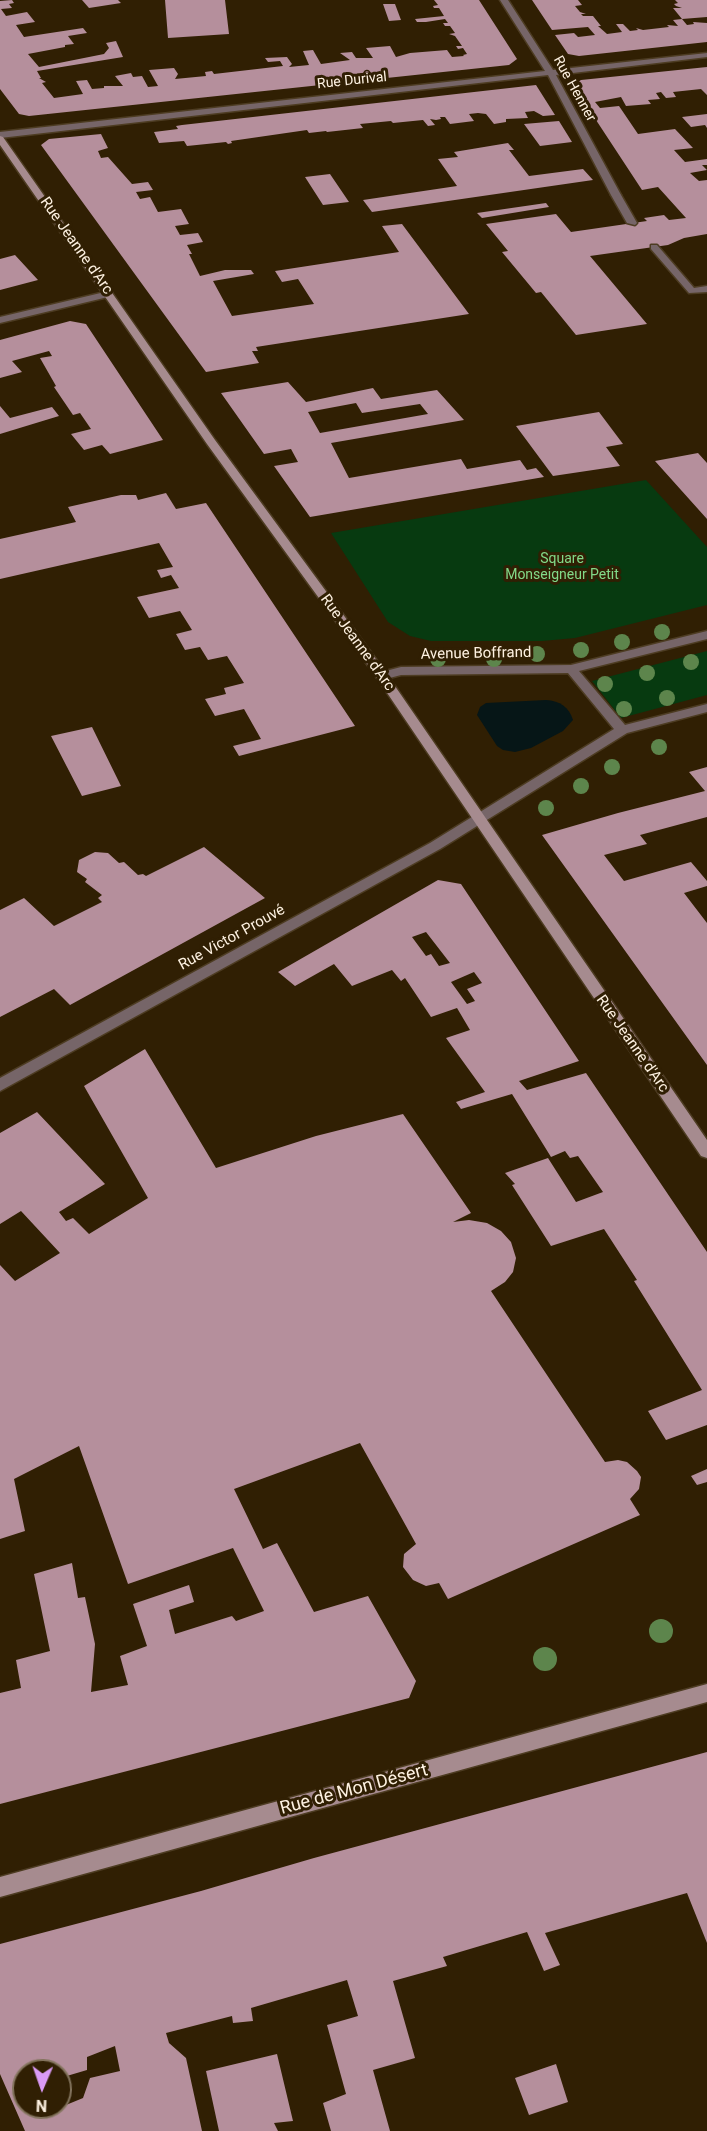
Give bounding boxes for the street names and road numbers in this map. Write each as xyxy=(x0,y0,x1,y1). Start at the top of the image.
street label: Rue Henner xyxy=(549,53,599,125)
street label: Rue Durival xyxy=(316,69,388,93)
street label: Rue Jeanne d'Arc xyxy=(36,194,116,298)
street label: Rue Jeanne d'Arc xyxy=(316,591,398,695)
street label: Avenue Boffrand xyxy=(420,644,532,664)
street label: Rue Victor Prouvé xyxy=(176,901,288,975)
street label: Rue Jeanne d'Arc xyxy=(592,992,672,1096)
street label: Rue de Mon Désert xyxy=(278,1760,430,1820)

